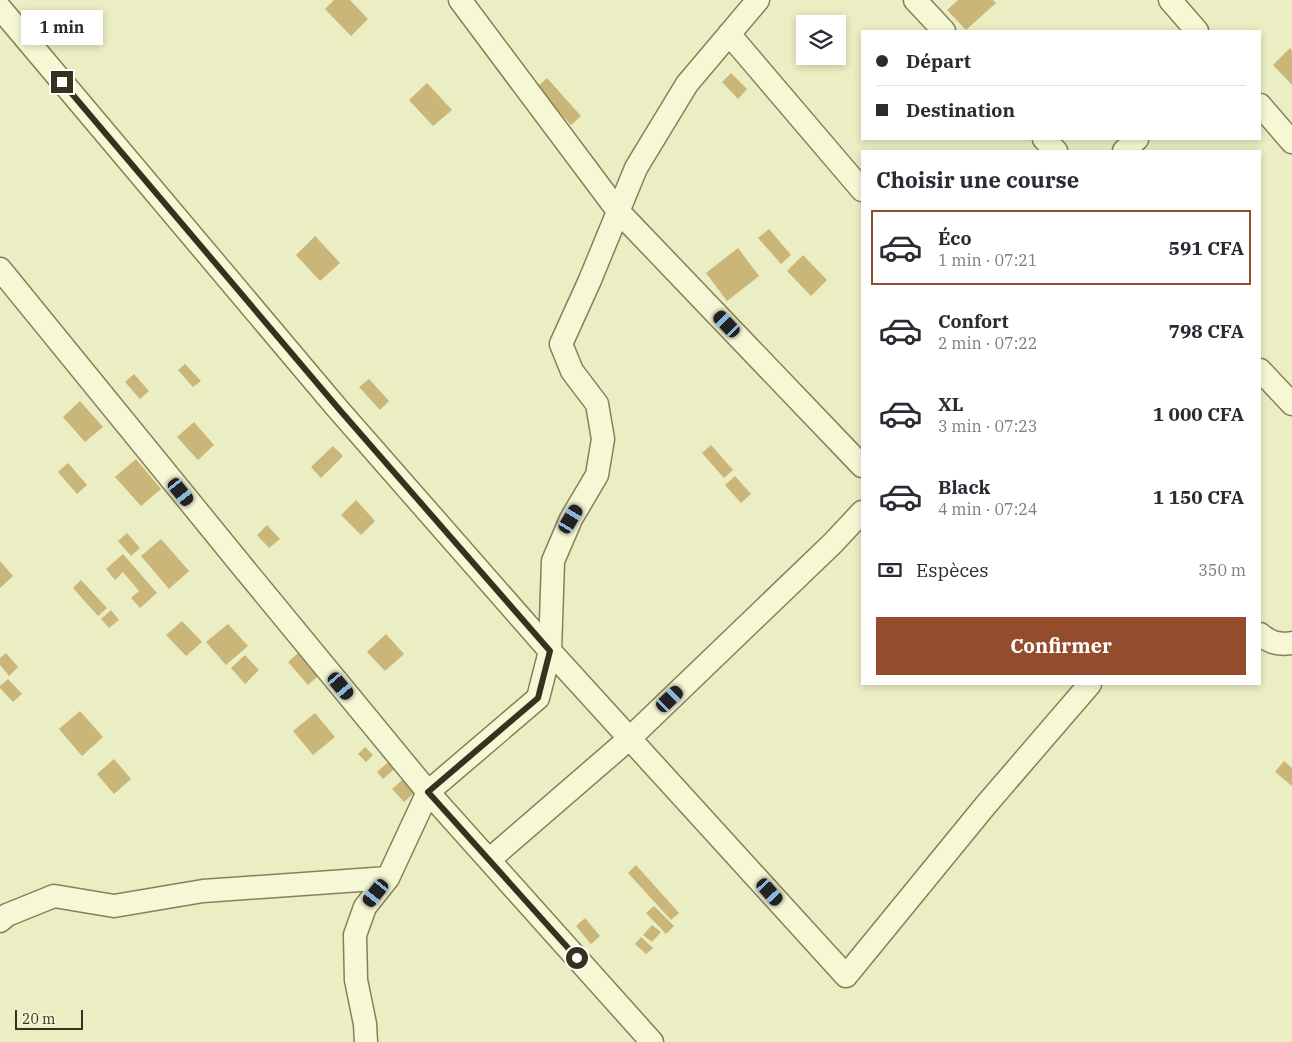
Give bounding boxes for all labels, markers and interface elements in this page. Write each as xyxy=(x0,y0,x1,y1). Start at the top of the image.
callout: 1 min xyxy=(21,9,103,44)
map controls xyxy=(796,15,846,65)
button: layers xyxy=(796,15,846,65)
text: 1 min xyxy=(40,17,84,37)
text: Départ xyxy=(906,49,971,73)
route end xyxy=(51,71,73,93)
text: Destination xyxy=(906,98,1015,122)
text: Choisir une course xyxy=(876,165,1079,194)
icon: car xyxy=(878,225,923,270)
text: Éco xyxy=(938,226,971,250)
text: 591 CFA xyxy=(1169,236,1244,260)
text: 1 min · 07:21 xyxy=(938,250,1037,270)
car xyxy=(711,308,742,340)
icon: car xyxy=(878,308,923,353)
text: Confort xyxy=(938,309,1009,333)
text: 798 CFA xyxy=(1169,319,1244,343)
text: 2 min · 07:22 xyxy=(938,333,1037,353)
icon: car xyxy=(878,391,923,436)
text: XL xyxy=(938,392,964,416)
text: 1 000 CFA xyxy=(1153,402,1244,426)
text: 3 min · 07:23 xyxy=(938,416,1037,436)
icon: car xyxy=(878,474,923,519)
text: Black xyxy=(938,475,990,499)
car xyxy=(165,476,196,508)
text: 1 150 CFA xyxy=(1153,485,1244,509)
text: 4 min · 07:24 xyxy=(938,499,1037,519)
car xyxy=(556,502,585,536)
icon: cash xyxy=(876,556,904,584)
text: Espèces xyxy=(916,558,989,582)
text: 350 m xyxy=(1198,560,1246,580)
button: Confirmer xyxy=(876,617,1246,675)
car xyxy=(325,670,356,702)
car xyxy=(653,683,686,715)
car xyxy=(754,876,785,908)
car xyxy=(360,877,391,909)
route start xyxy=(566,947,588,969)
scale bar xyxy=(15,1007,82,1030)
text: 20 m xyxy=(22,1010,55,1028)

